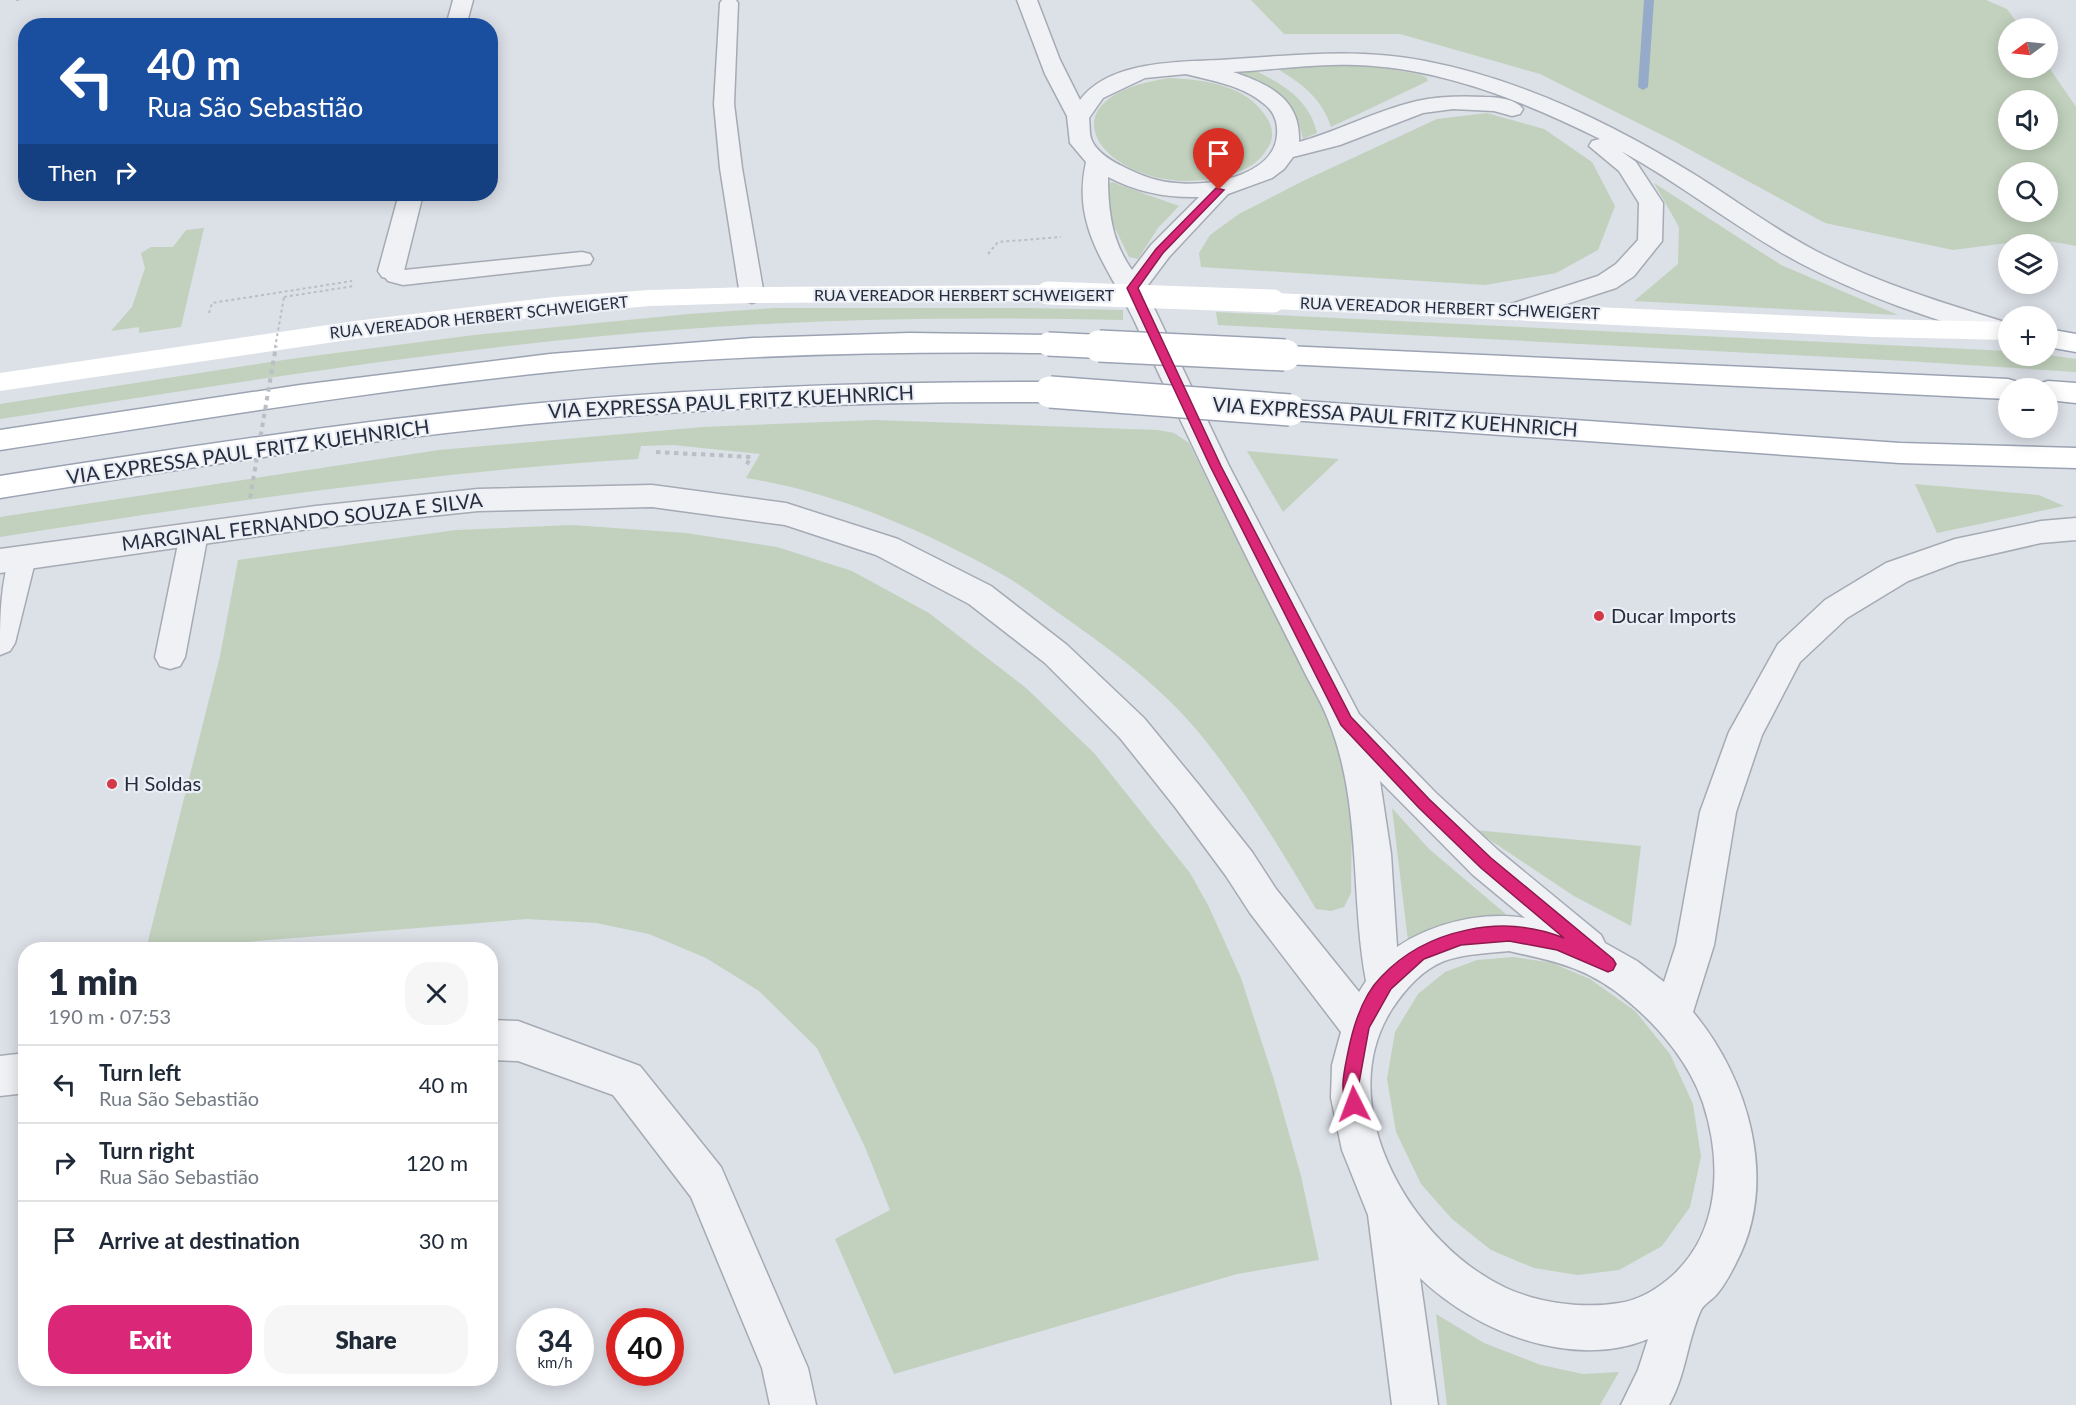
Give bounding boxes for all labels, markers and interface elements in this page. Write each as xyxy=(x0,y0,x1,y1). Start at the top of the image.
north arrow xyxy=(1998,18,2058,78)
map controls xyxy=(1998,18,2058,438)
text: 40 m xyxy=(147,39,241,89)
icon: left xyxy=(48,42,126,120)
text: Rua São Sebastião xyxy=(147,90,363,123)
button: sound xyxy=(1998,90,2058,150)
pin xyxy=(1193,128,1244,190)
icon: arrive xyxy=(1202,137,1235,170)
icon: right xyxy=(109,156,142,189)
text: Then xyxy=(48,159,97,186)
button: search xyxy=(1998,162,2058,222)
button: layers xyxy=(1998,234,2058,294)
street label: RUA VEREADOR HERBERT SCHWEIGERT xyxy=(814,285,1115,304)
street label: RUA VEREADOR HERBERT SCHWEIGERT xyxy=(329,291,630,342)
street label: RUA VEREADOR HERBERT SCHWEIGERT xyxy=(1300,293,1601,322)
button: + xyxy=(1998,306,2058,366)
button: − xyxy=(1998,378,2058,438)
street label: VIA EXPRESSA PAUL FRITZ KUEHNRICH xyxy=(548,379,914,423)
street label: VIA EXPRESSA PAUL FRITZ KUEHNRICH xyxy=(1212,391,1579,441)
street label: VIA EXPRESSA PAUL FRITZ KUEHNRICH xyxy=(65,414,431,488)
street label: MARGINAL FERNANDO SOUZA E SILVA xyxy=(120,487,484,555)
place label: Ducar Imports xyxy=(1611,603,1736,627)
marker: Ducar Imports xyxy=(1592,609,1606,623)
place label: H Soldas xyxy=(124,771,201,795)
marker: H Soldas xyxy=(105,777,119,791)
text: 1 min xyxy=(48,959,138,1003)
button: close xyxy=(405,962,468,1025)
text: 190 m · 07:53 xyxy=(48,1004,171,1028)
text: Turn left xyxy=(99,1059,181,1086)
icon: left xyxy=(48,1068,81,1101)
text: 40 m xyxy=(419,1071,468,1098)
position arrow xyxy=(1322,1072,1386,1136)
text: Rua São Sebastião xyxy=(99,1086,259,1110)
text: Turn right xyxy=(99,1137,194,1164)
icon: right xyxy=(48,1146,81,1179)
text: 120 m xyxy=(406,1149,468,1176)
text: Rua São Sebastião xyxy=(99,1164,259,1188)
icon: arrive xyxy=(48,1224,81,1257)
text: Arrive at destination xyxy=(99,1227,300,1254)
text: 30 m xyxy=(419,1227,468,1254)
button: Exit xyxy=(48,1305,252,1374)
button: Share xyxy=(264,1305,468,1374)
speed limit sign: 40 xyxy=(606,1308,684,1386)
text: 34 xyxy=(538,1322,572,1358)
text: km/h xyxy=(537,1353,573,1371)

